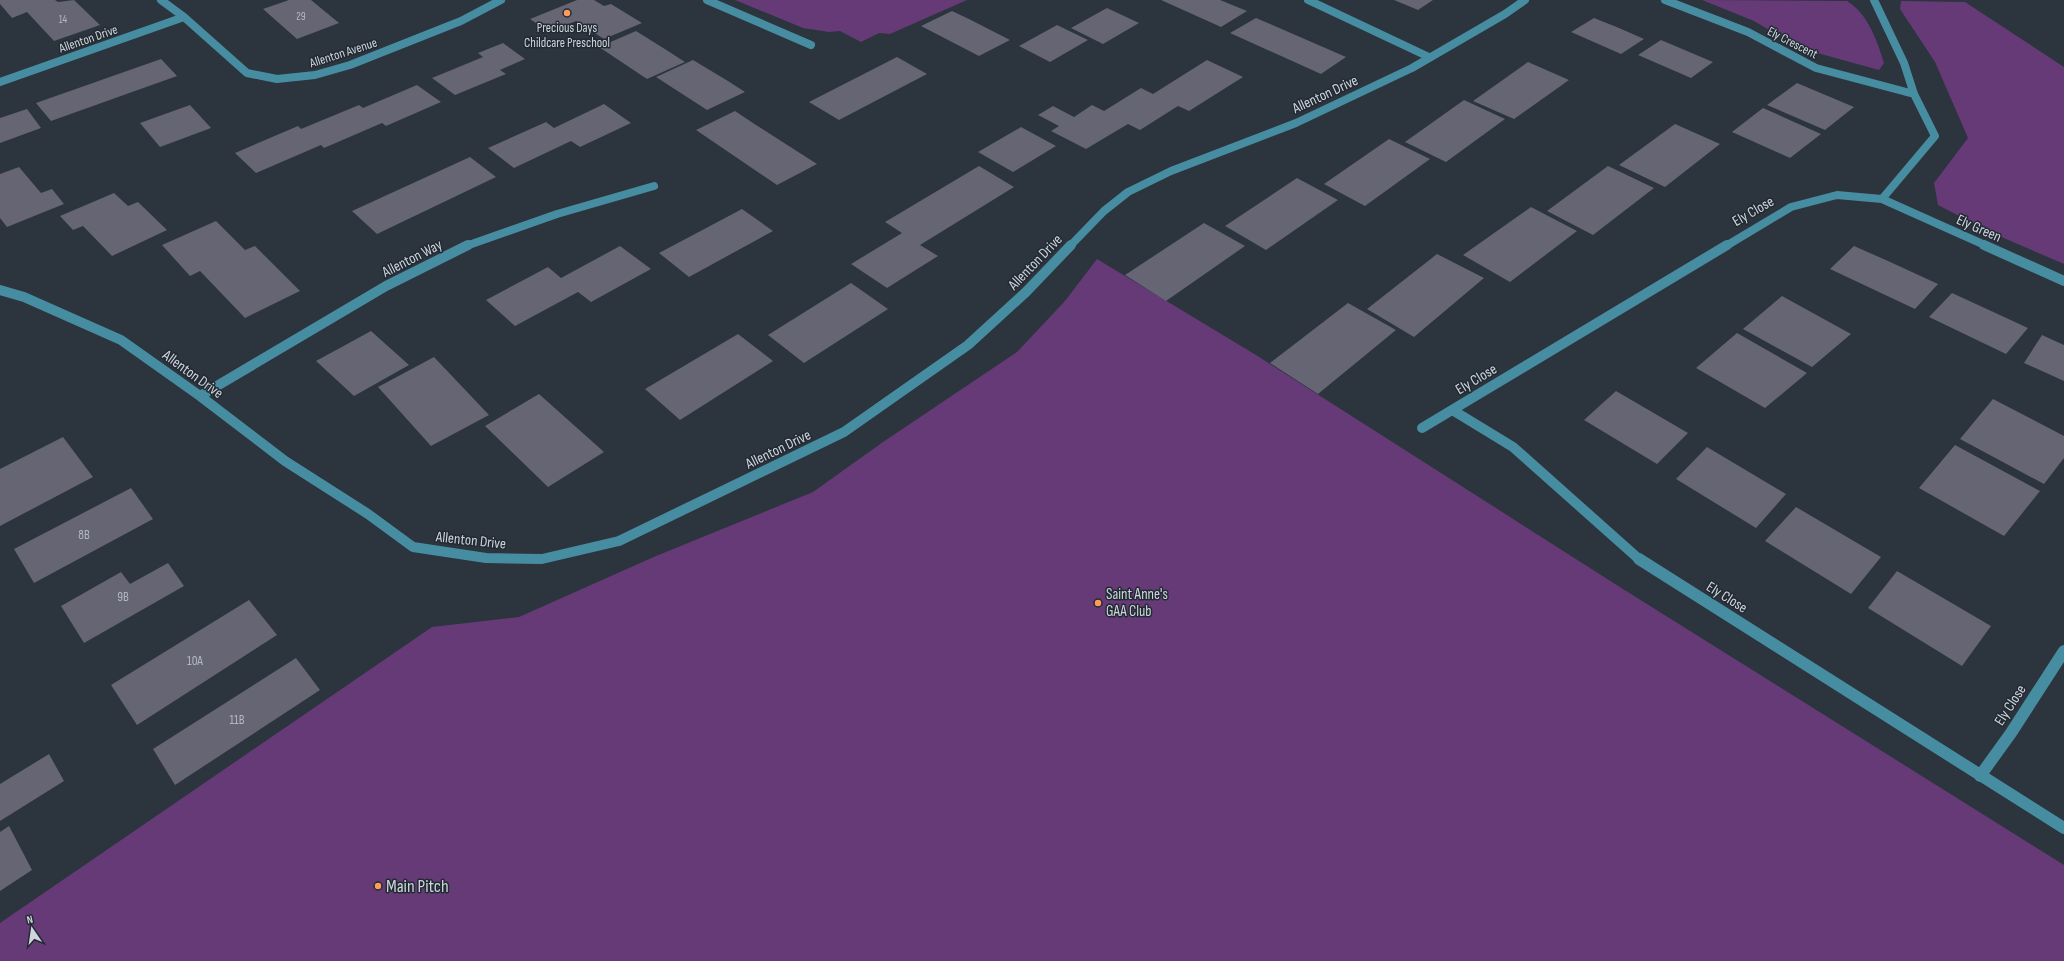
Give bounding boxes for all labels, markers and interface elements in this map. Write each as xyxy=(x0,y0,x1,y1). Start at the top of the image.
marker: Precious Days Childcare Preschool xyxy=(562,8,572,18)
house number: 29 xyxy=(296,10,306,23)
house number: 14 xyxy=(59,13,68,26)
place label: Precious Days Childcare Preschool xyxy=(524,20,610,51)
street label: Allenton Drive xyxy=(56,21,120,57)
street label: Ely Crescent xyxy=(1765,23,1820,62)
street label: Allenton Avenue xyxy=(307,35,379,72)
street label: Allenton Drive xyxy=(1288,71,1361,118)
street label: Ely Close xyxy=(1729,192,1777,231)
street label: Ely Green xyxy=(1953,210,2004,247)
street label: Allenton Drive xyxy=(1003,230,1067,295)
street label: Allenton Way xyxy=(378,235,446,282)
street label: Allenton Drive xyxy=(158,345,227,403)
street label: Ely Close xyxy=(1452,360,1500,399)
street label: Allenton Drive xyxy=(742,425,814,474)
house number: 8B xyxy=(78,527,90,543)
street label: Allenton Drive xyxy=(434,527,507,554)
street label: Ely Close xyxy=(1703,577,1751,617)
place label: Saint Anne's GAA Club xyxy=(1106,585,1168,621)
house number: 9B xyxy=(117,589,129,605)
marker: Saint Anne's GAA Club xyxy=(1093,598,1103,608)
house number: 10A xyxy=(187,653,203,669)
street label: Ely Close xyxy=(1990,681,2031,729)
house number: 11B xyxy=(230,712,245,728)
place label: Main Pitch xyxy=(386,876,449,897)
marker: Main Pitch xyxy=(373,881,383,891)
north arrow xyxy=(12,909,52,949)
text: N xyxy=(26,913,34,927)

